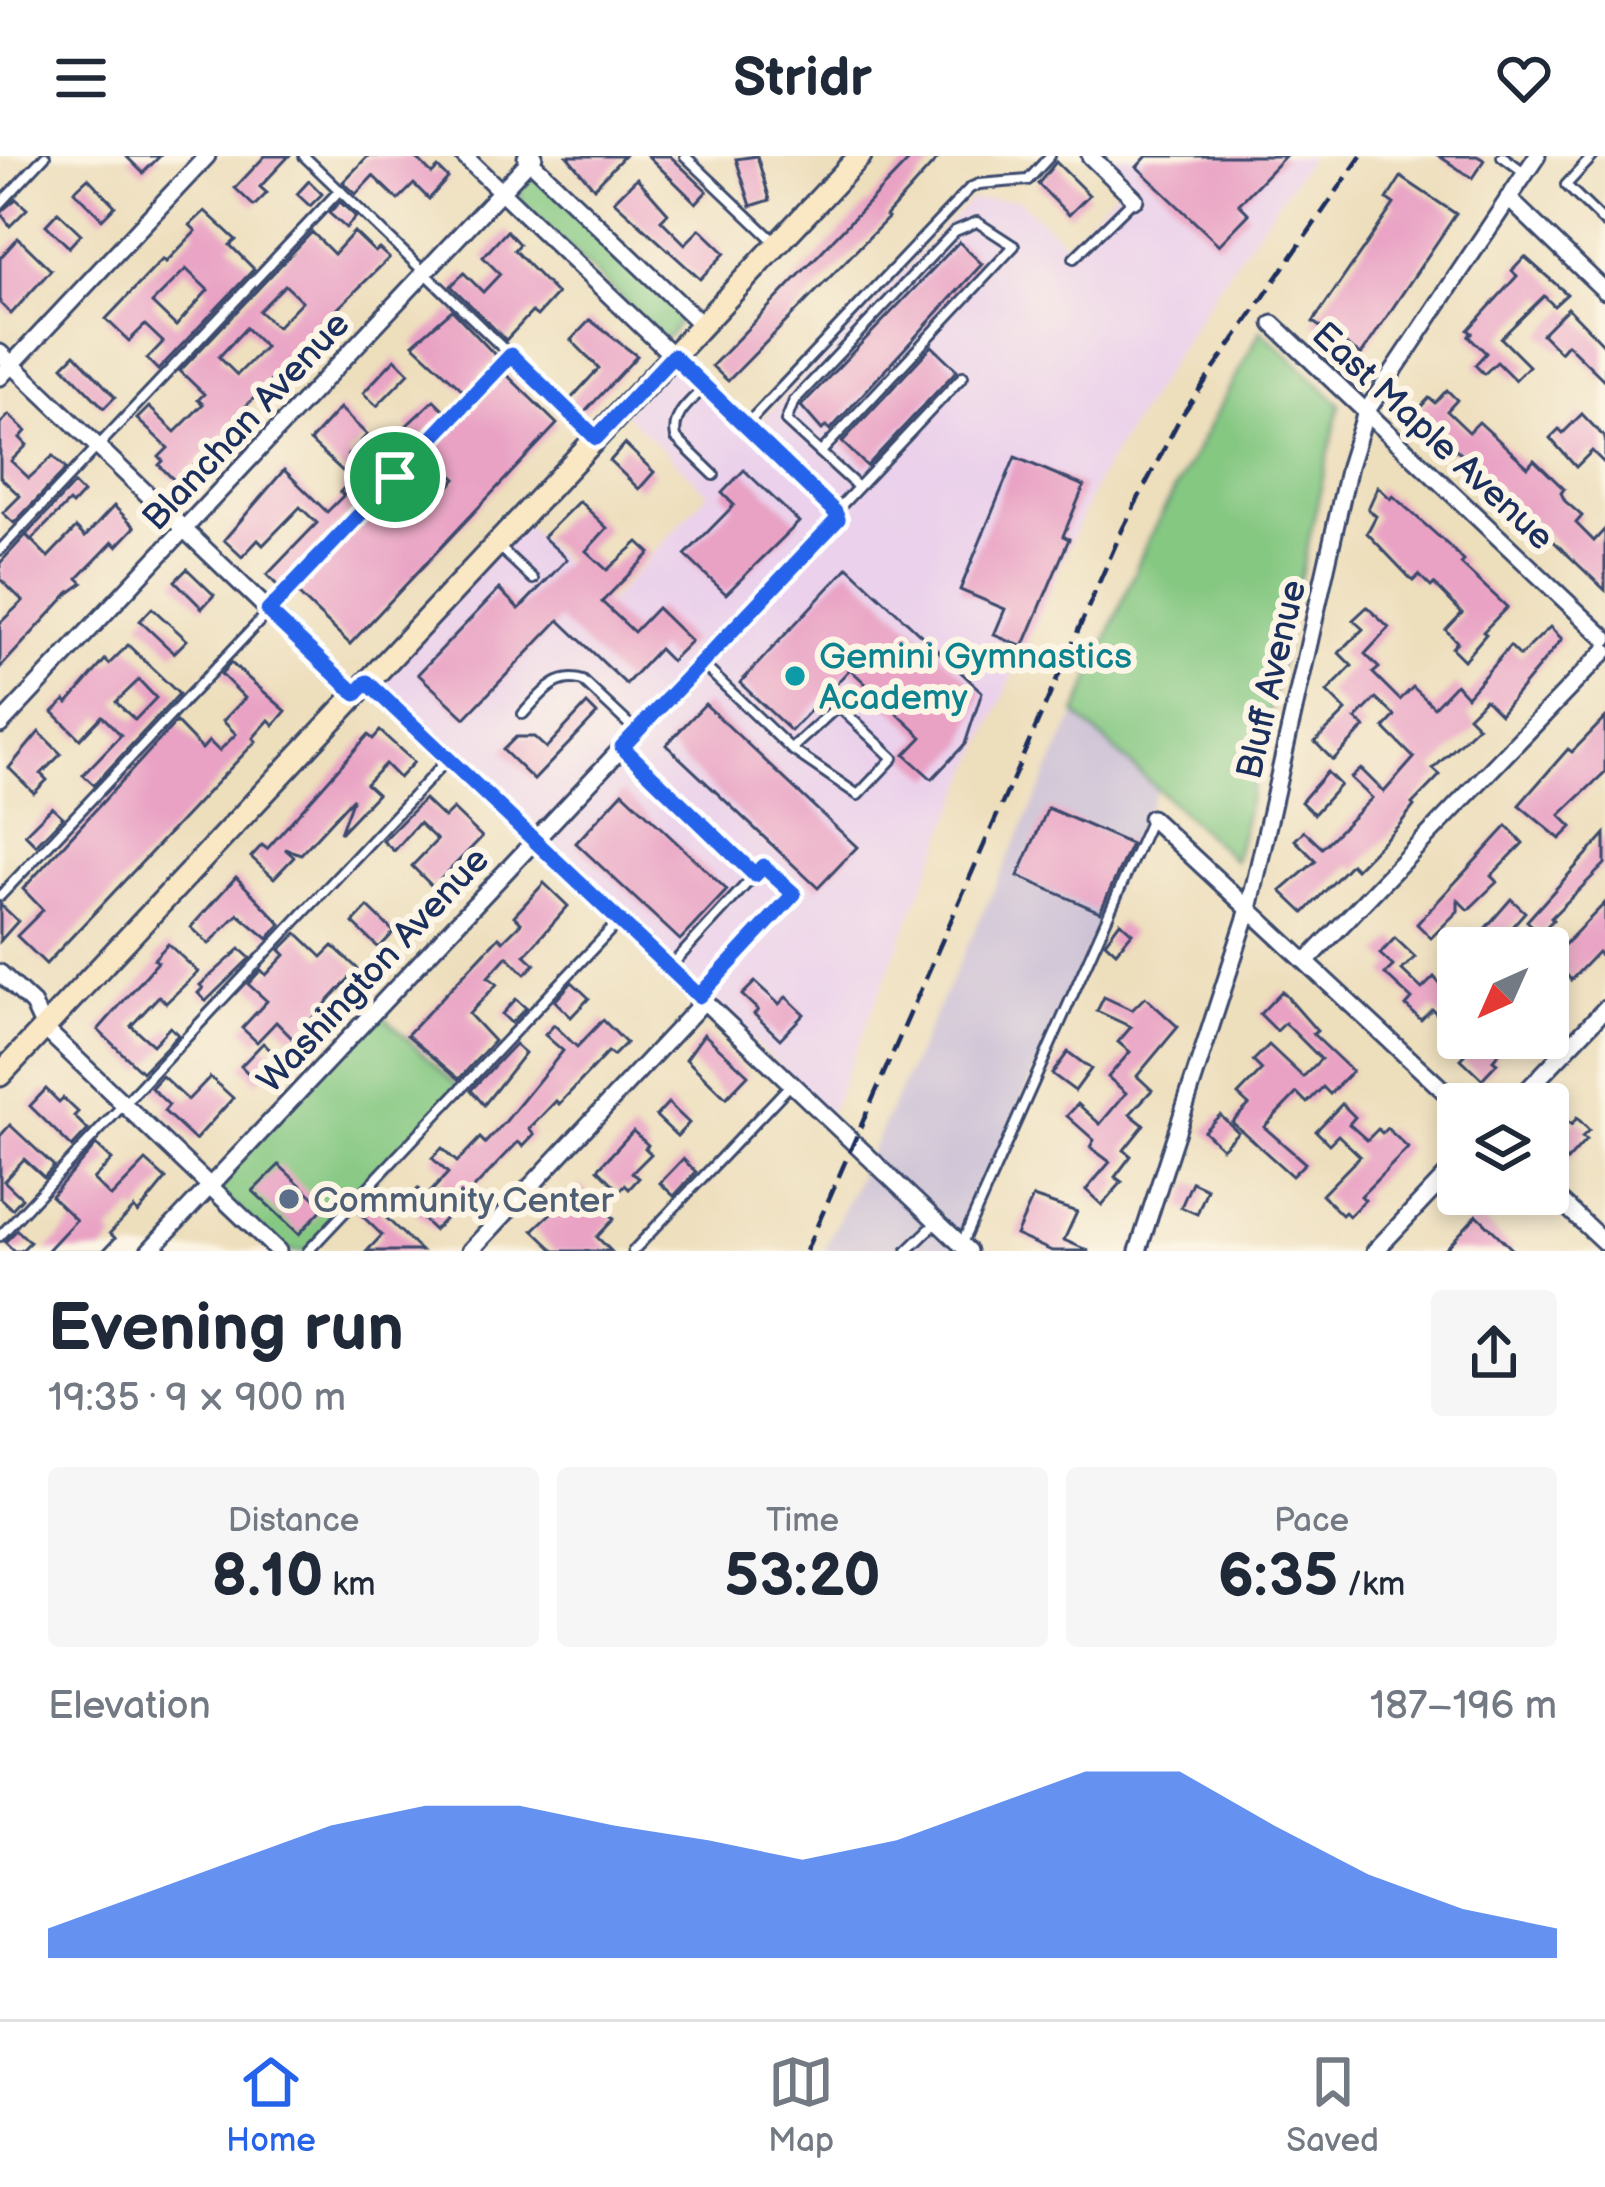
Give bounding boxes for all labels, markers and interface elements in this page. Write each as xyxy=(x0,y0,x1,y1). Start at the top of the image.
icon: menu xyxy=(48,45,114,111)
icon: heart xyxy=(1491,45,1557,111)
text: Stridr xyxy=(733,46,872,111)
street label: Blanchan Avenue xyxy=(134,303,359,540)
street label: East Maple Avenue xyxy=(1303,314,1562,560)
pin xyxy=(344,426,446,528)
icon: arrive xyxy=(362,444,428,510)
street label: Bluff Avenue xyxy=(1229,576,1316,783)
place label: Gemini Gymnastics Academy xyxy=(819,636,1132,720)
marker: Gemini Gymnastics Academy xyxy=(782,663,808,689)
street label: Washington Avenue xyxy=(249,839,499,1102)
north arrow xyxy=(1437,927,1569,1059)
map controls xyxy=(1437,927,1569,1215)
button: layers xyxy=(1437,1083,1569,1215)
place label: Community Center xyxy=(313,1180,614,1223)
marker: Community Center xyxy=(276,1186,302,1212)
text: Evening run xyxy=(48,1290,404,1369)
button: share xyxy=(1431,1290,1557,1416)
text: 19:35 · 9 × 900 m xyxy=(48,1375,346,1422)
text: Distance xyxy=(228,1501,359,1541)
text: Time xyxy=(766,1501,839,1541)
text: Pace xyxy=(1274,1501,1349,1541)
text: 8.10 xyxy=(211,1541,323,1613)
text: 53:20 xyxy=(724,1541,881,1613)
text: 6:35 xyxy=(1218,1541,1338,1613)
text: km xyxy=(323,1565,376,1605)
text: /km xyxy=(1338,1565,1405,1605)
text: Elevation xyxy=(48,1683,211,1730)
text: 187–196 m xyxy=(1370,1683,1557,1730)
tab: Home xyxy=(226,2049,316,2161)
tab: Map xyxy=(768,2049,834,2161)
tab: Saved xyxy=(1286,2049,1379,2161)

